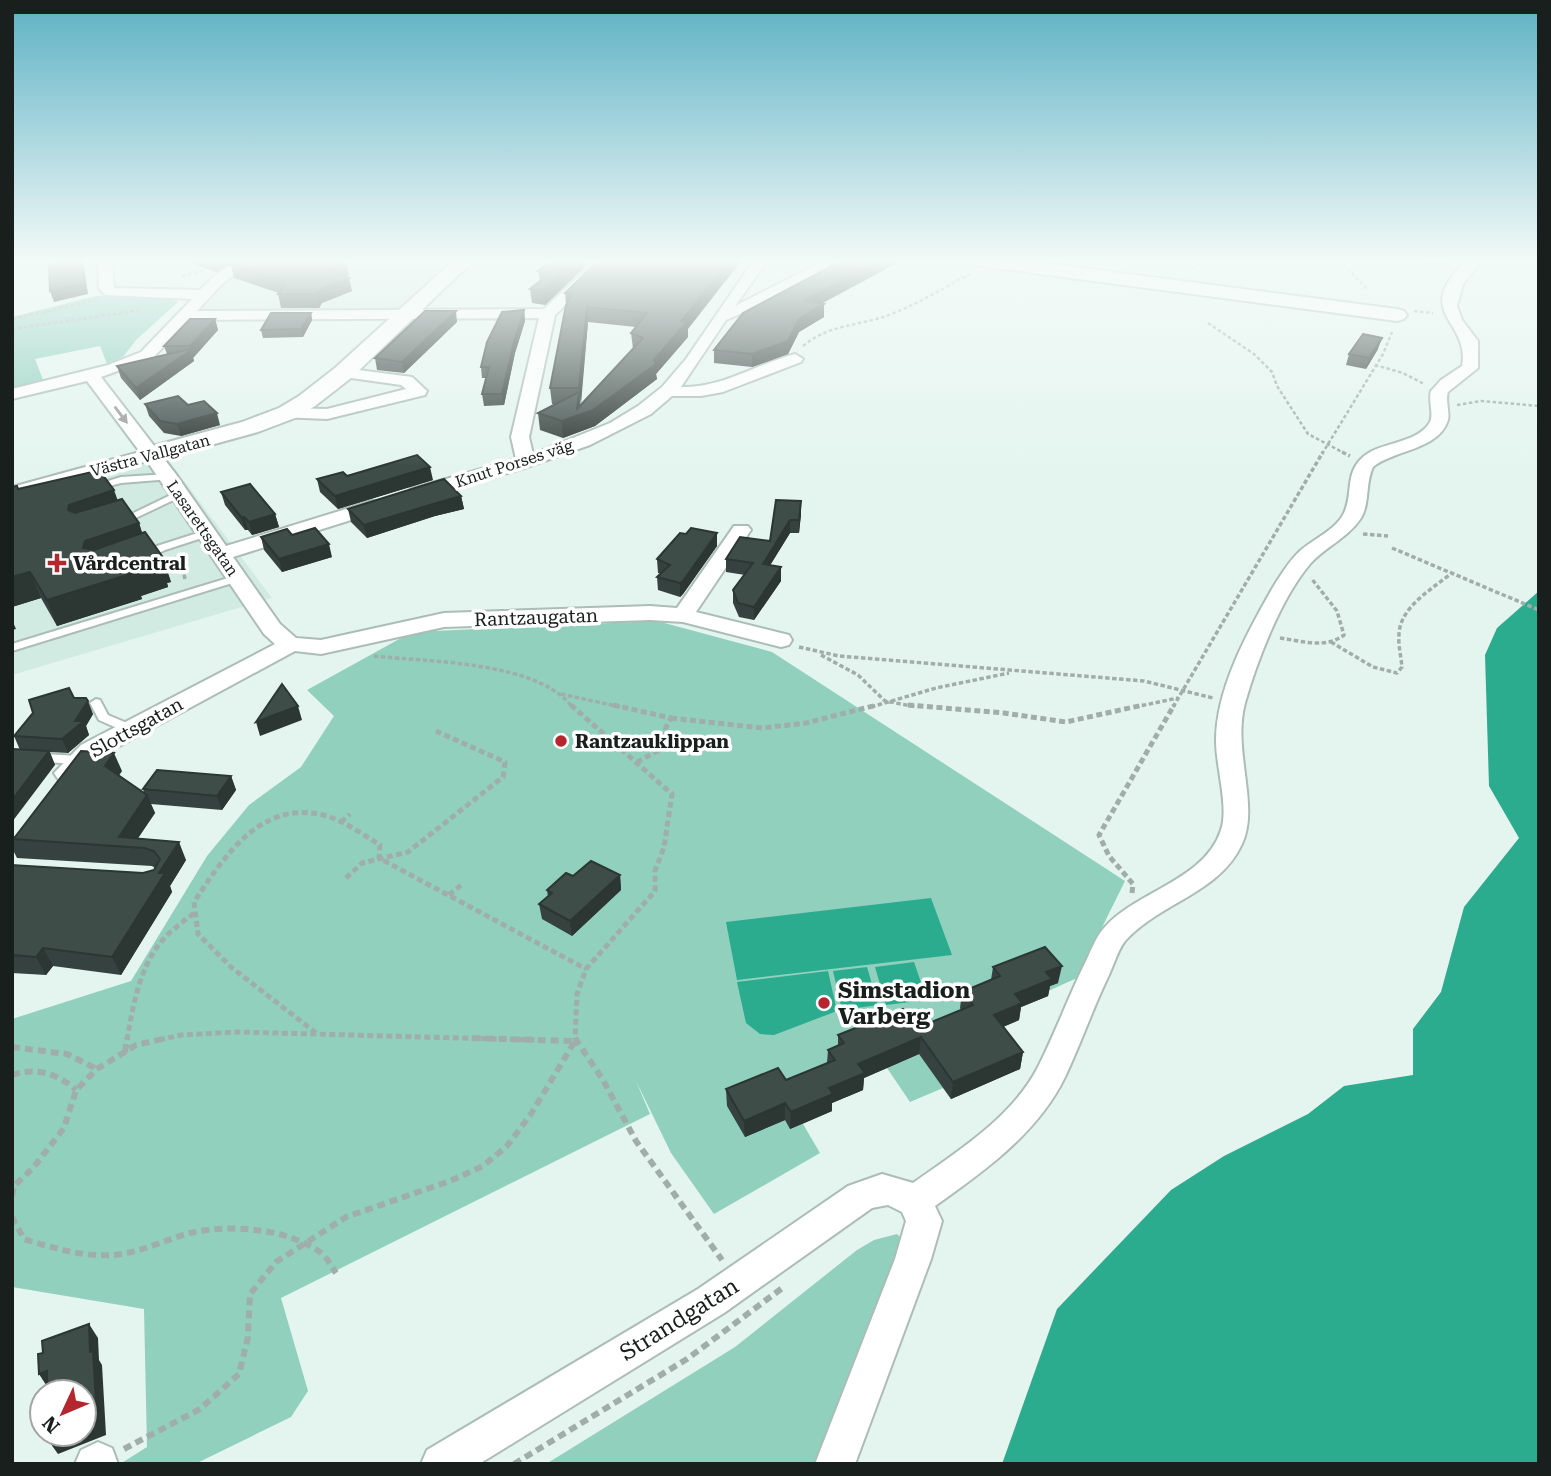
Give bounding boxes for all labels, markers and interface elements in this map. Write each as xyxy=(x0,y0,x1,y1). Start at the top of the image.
one-way arrow xyxy=(113,405,128,423)
street label: Västra Vallgatan xyxy=(88,430,212,481)
street label: Knut Porses väg xyxy=(453,435,576,491)
street label: Lasarettsgatan xyxy=(163,477,243,580)
place label: Vårdcentral xyxy=(73,552,186,575)
marker: Vårdcentral xyxy=(47,553,67,573)
street label: Rantzaugatan xyxy=(474,604,598,631)
street label: Slottsgatan xyxy=(86,692,187,762)
place label: Rantzauklippan xyxy=(575,730,729,753)
marker: Rantzauklippan xyxy=(553,733,569,749)
place label: Simstadion Varberg xyxy=(838,977,971,1030)
marker: Simstadion Varberg xyxy=(816,995,832,1011)
street label: Strandgatan xyxy=(615,1272,744,1367)
north arrow xyxy=(28,1378,98,1448)
text: N xyxy=(38,1411,64,1438)

